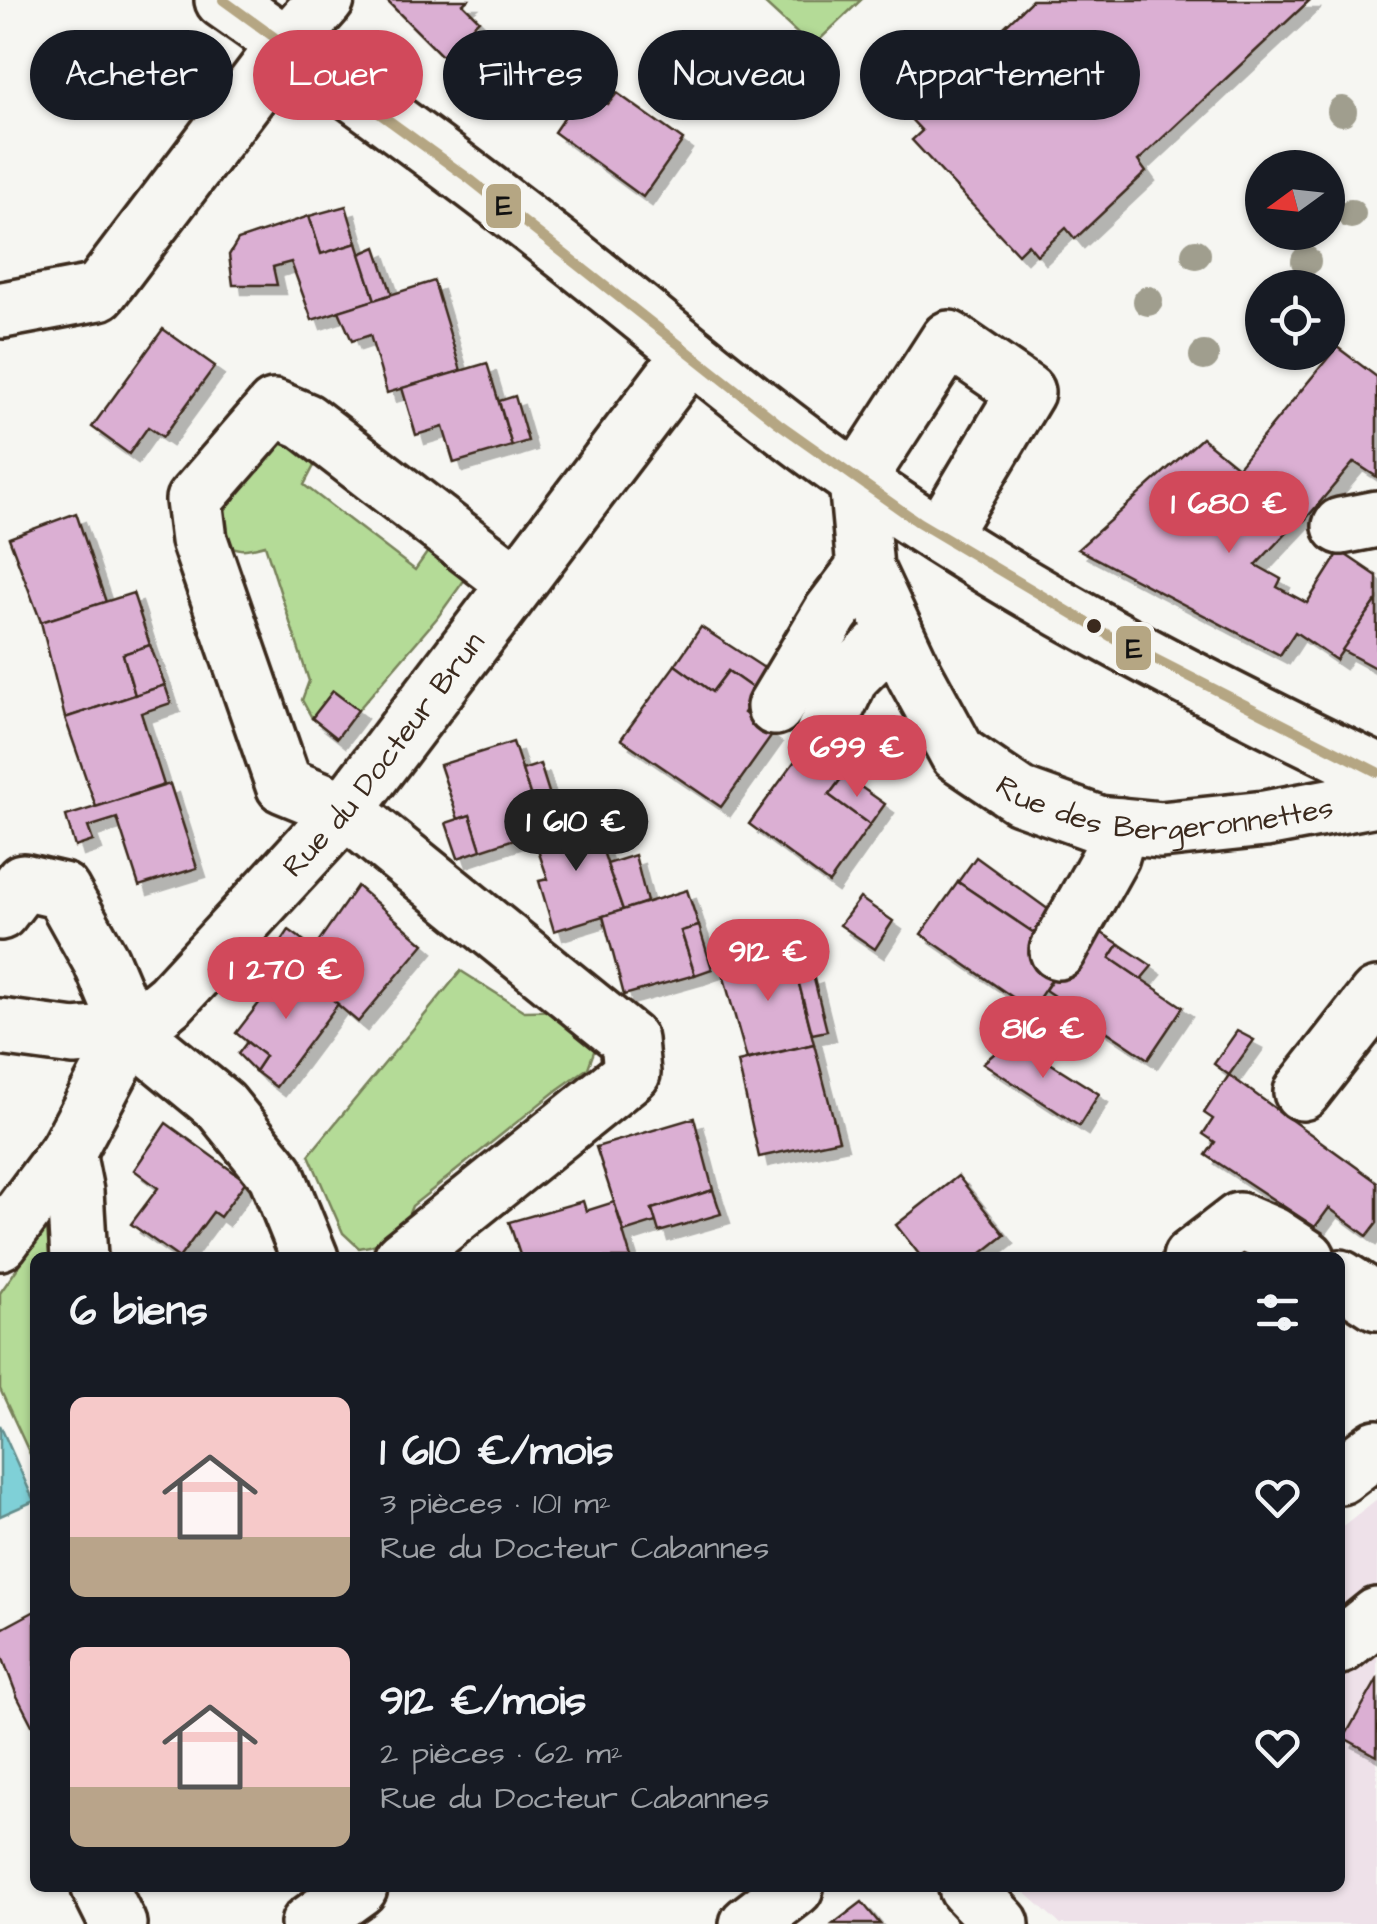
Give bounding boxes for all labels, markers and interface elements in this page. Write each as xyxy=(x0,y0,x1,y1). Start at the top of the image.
chip: Acheter xyxy=(30,30,233,120)
chip: Louer xyxy=(253,30,423,120)
chip: Filtres xyxy=(443,30,618,120)
chip: Nouveau xyxy=(638,30,840,120)
chip: Appartement xyxy=(860,30,1140,120)
north arrow xyxy=(1245,150,1345,250)
map controls xyxy=(1245,150,1345,370)
line badge: E xyxy=(484,182,523,230)
text: E xyxy=(496,187,513,226)
button: locate xyxy=(1245,270,1345,370)
pin: 1 680 € xyxy=(1137,471,1321,556)
text: 1 680 € xyxy=(1171,481,1287,526)
unlabelled marker xyxy=(1084,616,1104,636)
street label: Rue du Docteur Brun xyxy=(273,624,495,887)
line badge: E xyxy=(1114,624,1153,672)
text: E xyxy=(1126,630,1143,669)
pin: 699 € xyxy=(787,715,927,800)
text: 699 € xyxy=(810,725,904,770)
street label: Rue des Bergeronnettes xyxy=(987,765,1337,853)
pin: 1 610 € xyxy=(484,789,668,874)
text: 1 610 € xyxy=(526,799,626,844)
pin: 912 € xyxy=(698,919,838,1004)
text: 912 € xyxy=(729,929,807,974)
pin: 1 270 € xyxy=(194,937,378,1022)
text: 1 270 € xyxy=(229,947,343,992)
pin: 816 € xyxy=(973,996,1113,1081)
text: 816 € xyxy=(1001,1006,1085,1051)
text: 6 biens xyxy=(70,1283,208,1341)
icon: filters xyxy=(1250,1285,1305,1340)
text: 1 610 €/mois xyxy=(380,1423,613,1481)
icon: home xyxy=(150,1437,270,1557)
icon: heart xyxy=(1250,1470,1305,1525)
text: 3 pièces · 101 m² xyxy=(380,1481,611,1526)
text: Rue du Docteur Cabannes xyxy=(380,1526,769,1571)
text: 912 €/mois xyxy=(380,1673,586,1731)
icon: home xyxy=(150,1687,270,1807)
icon: heart xyxy=(1250,1720,1305,1775)
text: 2 pièces · 62 m² xyxy=(380,1731,623,1776)
text: Rue du Docteur Cabannes xyxy=(380,1776,769,1821)

